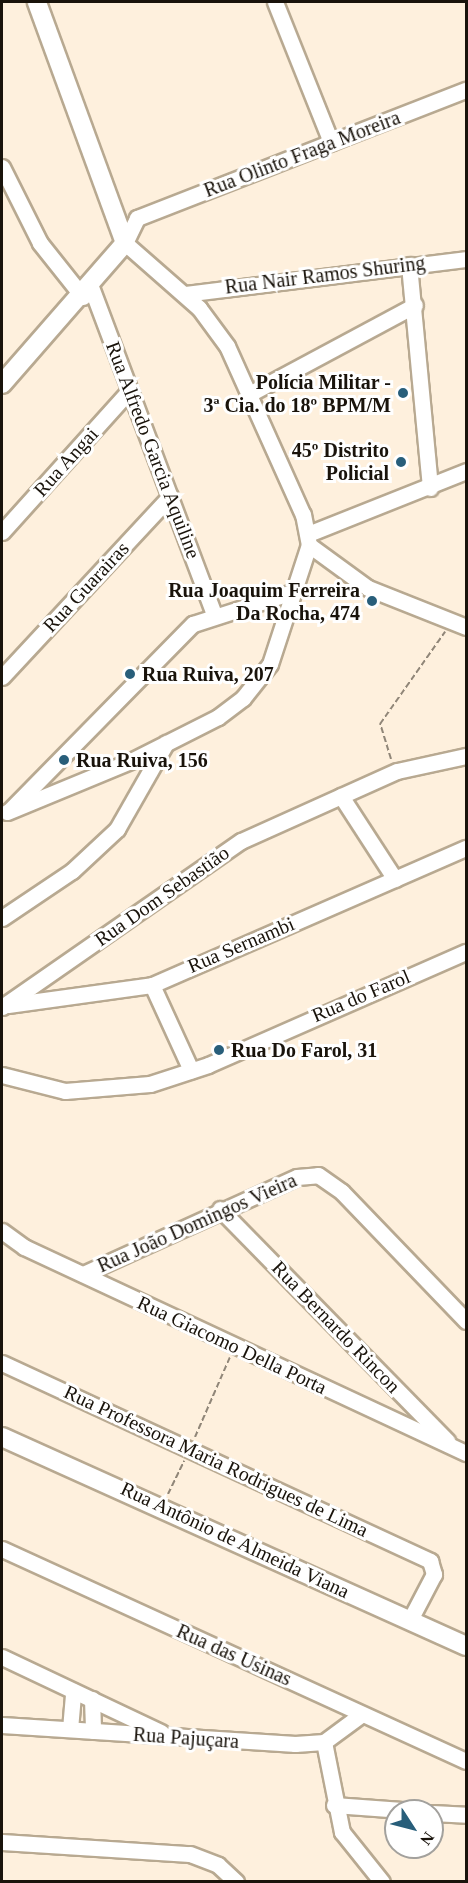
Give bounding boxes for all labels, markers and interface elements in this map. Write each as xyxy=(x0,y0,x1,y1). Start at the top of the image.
street label: Rua Olinto Fraga Moreira xyxy=(200,105,404,203)
street label: Rua Nair Ramos Shuring xyxy=(223,251,427,299)
street label: Rua Alfredo Garcia Aquiline xyxy=(100,337,206,563)
place label: Polícia Militar - 3ª Cia. do 18º BPM/M xyxy=(203,370,391,417)
marker: Polícia Militar - 3ª Cia. do 18º BPM/M xyxy=(396,386,410,400)
street label: Rua Angai xyxy=(28,422,104,502)
place label: 45º Distrito Policial xyxy=(292,438,389,485)
marker: 45º Distrito Policial xyxy=(394,455,408,469)
street label: Rua Guarairas xyxy=(38,537,134,637)
place label: Rua Joaquim Ferreira Da Rocha, 474 xyxy=(168,578,360,625)
marker: Rua Joaquim Ferreira Da Rocha, 474 xyxy=(365,594,379,608)
place label: Rua Ruiva, 207 xyxy=(142,662,274,686)
marker: Rua Ruiva, 207 xyxy=(123,667,137,681)
place label: Rua Ruiva, 156 xyxy=(76,748,208,772)
marker: Rua Ruiva, 156 xyxy=(57,753,71,767)
street label: Rua Dom Sebastião xyxy=(90,841,234,951)
street label: Rua Sernambi xyxy=(184,912,298,978)
street label: Rua do Farol xyxy=(308,965,414,1027)
place label: Rua Do Farol, 31 xyxy=(231,1038,377,1062)
marker: Rua Do Farol, 31 xyxy=(212,1043,226,1057)
street label: Rua João Domingos Vieira xyxy=(93,1168,301,1278)
street label: Rua Bernardo Rincon xyxy=(267,1256,405,1398)
street label: Rua Giacomo Della Porta xyxy=(134,1291,330,1399)
street label: Rua Professora Maria Rodrigues de Lima xyxy=(60,1380,372,1542)
street label: Rua Antônio de Almeida Viana xyxy=(116,1476,354,1604)
street label: Rua das Usinas xyxy=(173,1619,295,1691)
street label: Rua Pajuçara xyxy=(132,1722,240,1754)
north arrow xyxy=(384,1799,444,1859)
text: N xyxy=(417,1829,438,1848)

